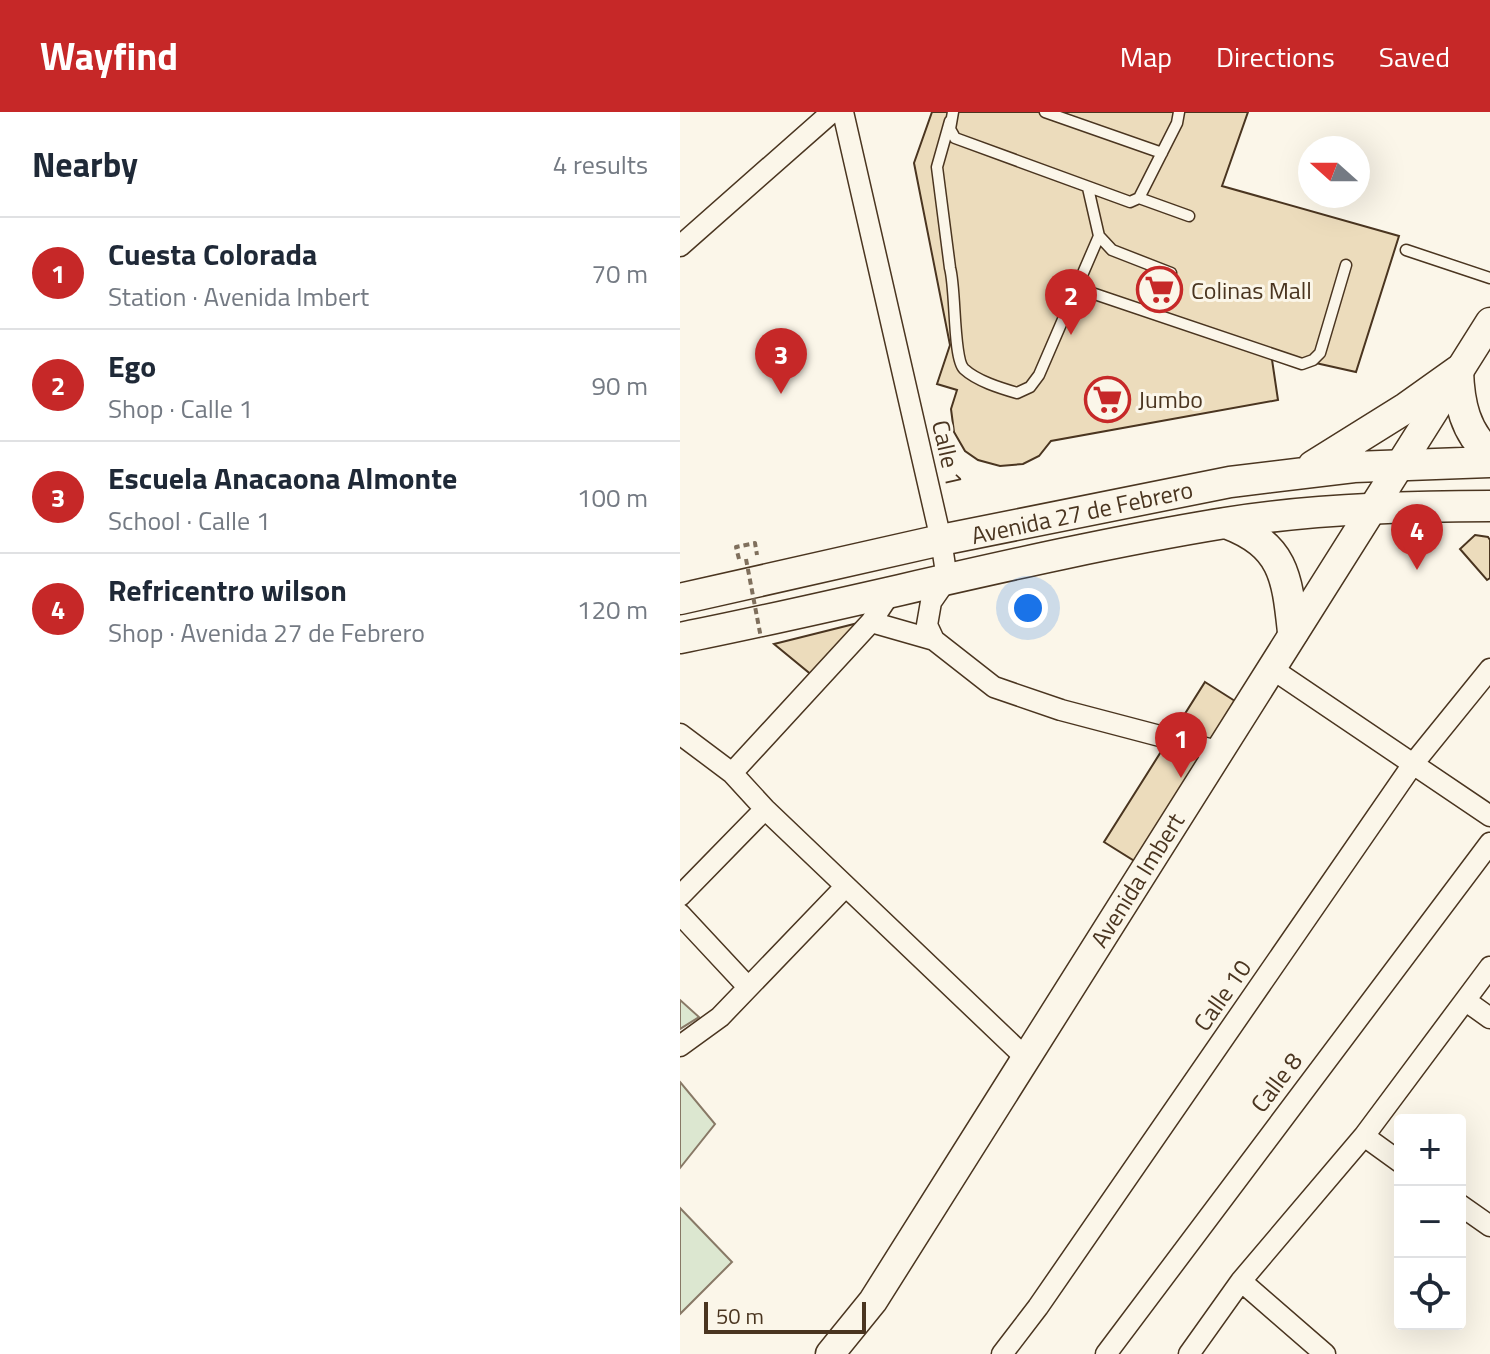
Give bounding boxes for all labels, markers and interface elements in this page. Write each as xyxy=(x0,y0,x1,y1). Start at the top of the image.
text: Wayfind xyxy=(40,27,178,85)
text: Map xyxy=(1120,35,1172,78)
text: Directions xyxy=(1216,35,1335,78)
text: Saved xyxy=(1379,35,1450,78)
north arrow xyxy=(1298,136,1370,208)
text: Nearby xyxy=(32,138,138,190)
text: 4 results xyxy=(553,145,648,184)
text: Cuesta Colorada xyxy=(108,231,317,277)
text: 1 xyxy=(51,254,65,293)
text: 70 m xyxy=(591,254,648,293)
supermarket icon: Colinas Mall xyxy=(1136,266,1184,314)
pin: 2 xyxy=(1045,269,1097,335)
place label: Colinas Mall xyxy=(1191,272,1312,308)
text: Station · Avenida Imbert xyxy=(108,277,369,316)
pin: 3 xyxy=(755,328,807,394)
text: Ego xyxy=(108,343,156,389)
text: 2 xyxy=(51,366,65,405)
text: 90 m xyxy=(591,366,648,405)
supermarket icon: Jumbo xyxy=(1083,375,1131,423)
place label: Jumbo xyxy=(1138,381,1203,417)
text: Shop · Calle 1 xyxy=(108,389,253,428)
street label: Calle 1 xyxy=(923,416,973,490)
text: Escuela Anacaona Almonte xyxy=(108,455,457,501)
street label: Avenida 27 de Febrero xyxy=(968,471,1196,553)
text: 3 xyxy=(51,478,65,517)
text: 100 m xyxy=(577,478,648,517)
text: School · Calle 1 xyxy=(108,501,271,540)
pin: 4 xyxy=(1391,504,1443,570)
text: Refricentro wilson xyxy=(108,567,347,613)
your location xyxy=(1008,588,1048,628)
text: 4 xyxy=(51,590,65,629)
text: 120 m xyxy=(577,590,648,629)
text: Shop · Avenida 27 de Febrero xyxy=(108,613,425,652)
pin: 1 xyxy=(1155,712,1207,778)
street label: Avenida Imbert xyxy=(1081,805,1193,954)
street label: Calle 10 xyxy=(1184,952,1260,1038)
street label: Calle 8 xyxy=(1241,1044,1311,1120)
map controls xyxy=(1394,1114,1466,1330)
button: + xyxy=(1394,1114,1466,1186)
button: − xyxy=(1394,1186,1466,1258)
button: locate xyxy=(1394,1258,1466,1330)
scale bar xyxy=(704,1298,866,1334)
text: 50 m xyxy=(716,1299,764,1333)

